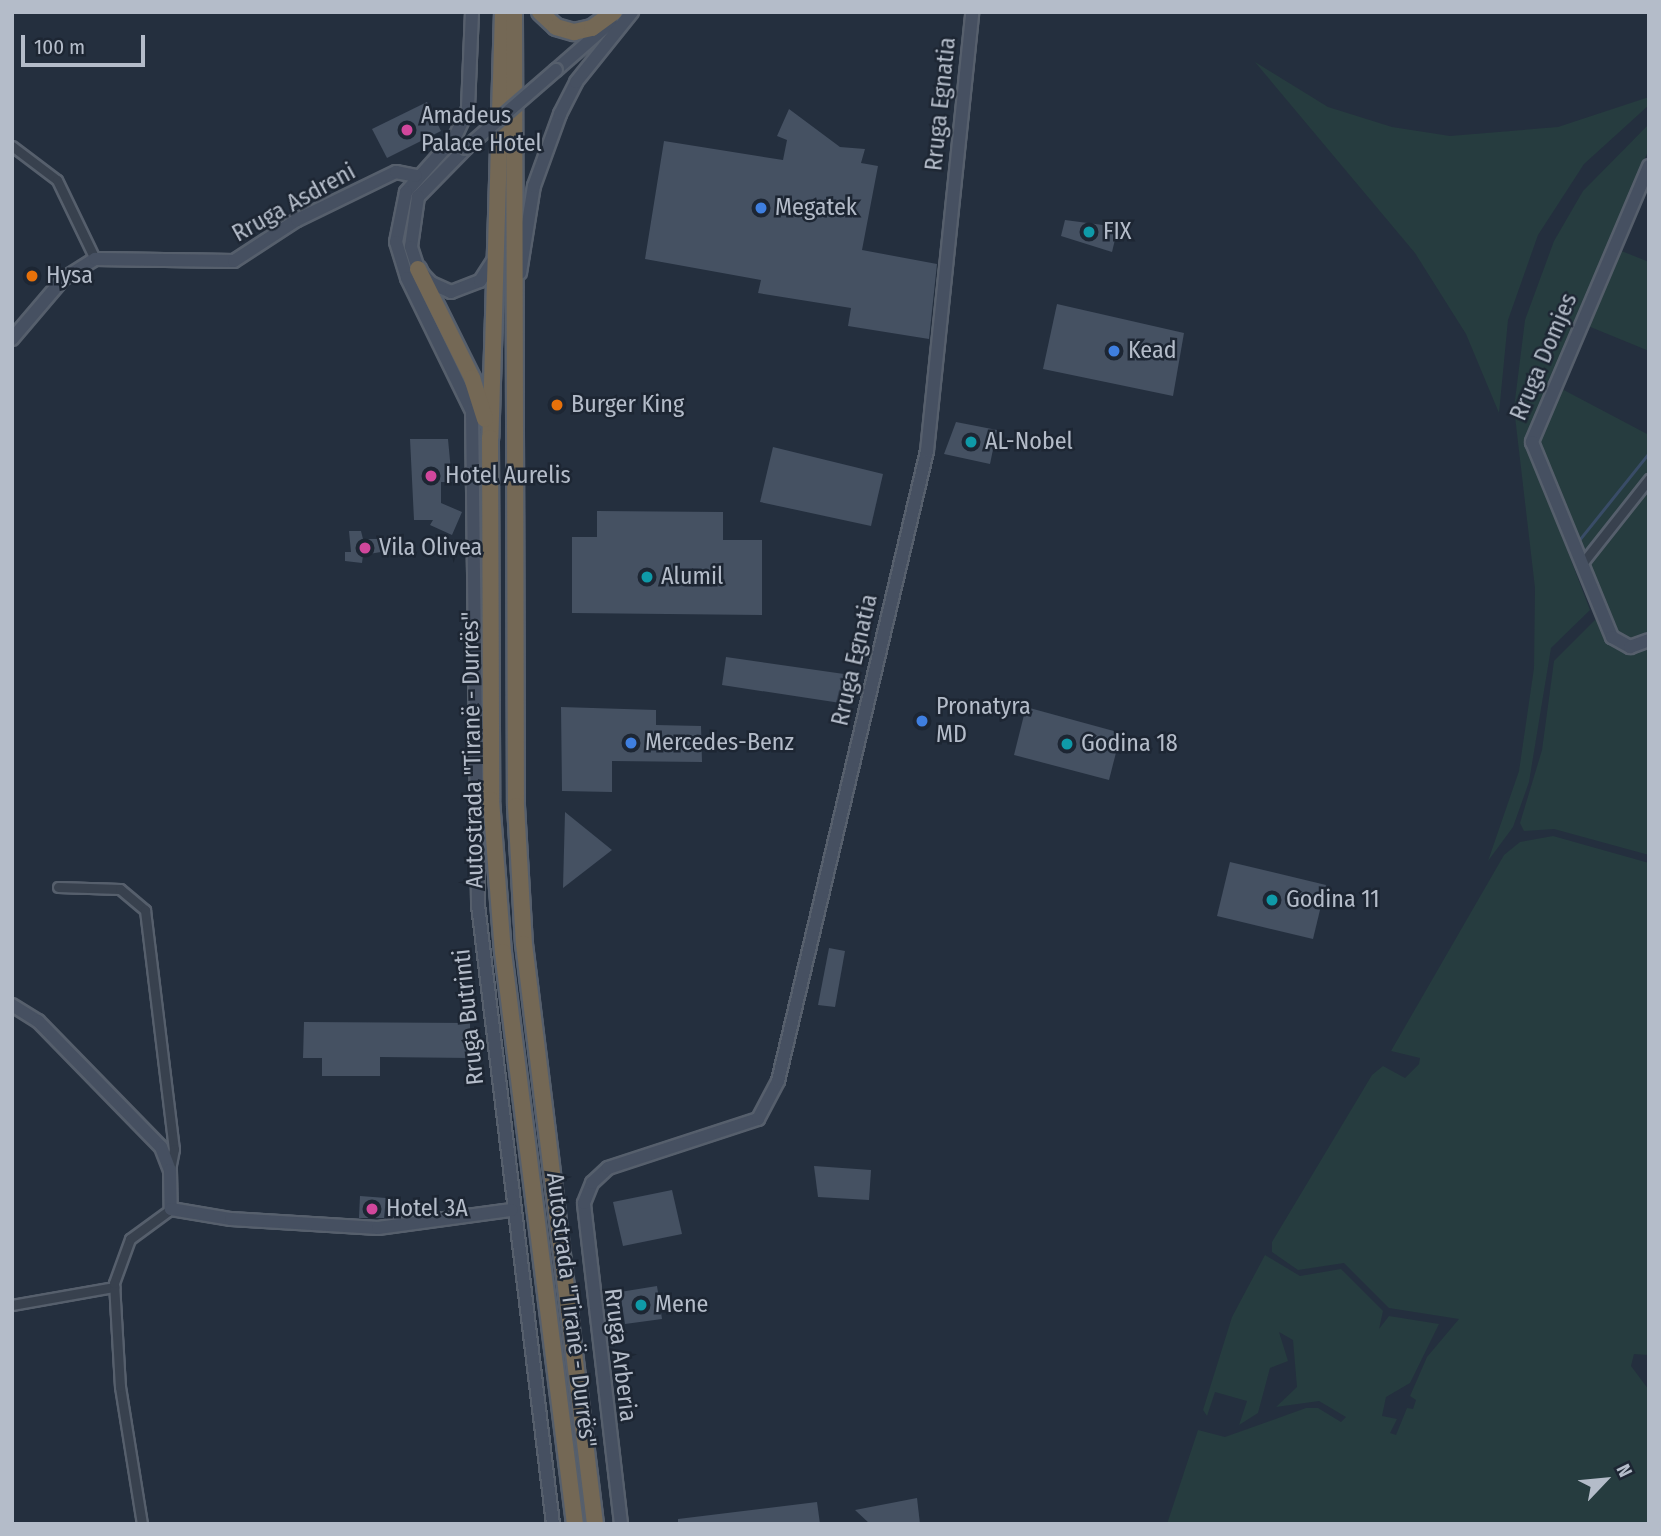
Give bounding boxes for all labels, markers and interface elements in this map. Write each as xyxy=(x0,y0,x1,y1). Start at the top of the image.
scale bar xyxy=(24,21,149,65)
text: 100 m xyxy=(34,34,85,60)
street label: Rruga Egnatia xyxy=(920,36,962,172)
place label: Amadeus Palace Hotel xyxy=(421,102,542,158)
marker: Amadeus Palace Hotel xyxy=(399,122,415,138)
street label: Rruga Asdreni xyxy=(227,157,361,249)
place label: Megatek xyxy=(775,194,857,222)
marker: Megatek xyxy=(753,200,769,216)
place label: FIX xyxy=(1103,218,1132,246)
marker: FIX xyxy=(1081,224,1097,240)
place label: Hysa xyxy=(46,262,93,290)
marker: Hysa xyxy=(24,268,40,284)
street label: Rruga Domjes xyxy=(1504,289,1584,425)
place label: Kead xyxy=(1128,337,1177,365)
marker: Kead xyxy=(1106,343,1122,359)
place label: Burger King xyxy=(571,391,684,419)
marker: Burger King xyxy=(549,397,565,413)
place label: AL-Nobel xyxy=(985,428,1073,456)
marker: AL-Nobel xyxy=(963,434,979,450)
place label: Hotel Aurelis xyxy=(445,462,571,490)
marker: Hotel Aurelis xyxy=(423,468,439,484)
place label: Vila Olivea xyxy=(379,534,482,562)
marker: Vila Olivea xyxy=(357,540,373,556)
place label: Alumil xyxy=(661,563,723,591)
marker: Alumil xyxy=(639,569,655,585)
street label: Rruga Egnatia xyxy=(826,591,884,729)
street label: Autostrada "Tiranë - Durrës" xyxy=(456,611,490,889)
place label: Pronatyra MD xyxy=(936,693,1031,749)
marker: Pronatyra MD xyxy=(914,713,930,729)
place label: Mercedes-Benz xyxy=(645,729,794,757)
place label: Godina 18 xyxy=(1081,730,1178,758)
marker: Mercedes-Benz xyxy=(623,735,639,751)
marker: Godina 18 xyxy=(1059,736,1075,752)
place label: Godina 11 xyxy=(1286,886,1380,914)
marker: Godina 11 xyxy=(1264,892,1280,908)
street label: Rruga Butrinti xyxy=(448,948,490,1086)
street label: Autostrada "Tiranë - Durrës" xyxy=(540,1171,602,1449)
place label: Hotel 3A xyxy=(386,1195,468,1223)
marker: Hotel 3A xyxy=(364,1201,380,1217)
street label: Rruga Arberia xyxy=(598,1287,642,1423)
place label: Mene xyxy=(655,1291,708,1319)
marker: Mene xyxy=(633,1297,649,1313)
north arrow xyxy=(1570,1445,1640,1515)
text: N xyxy=(1611,1460,1637,1481)

